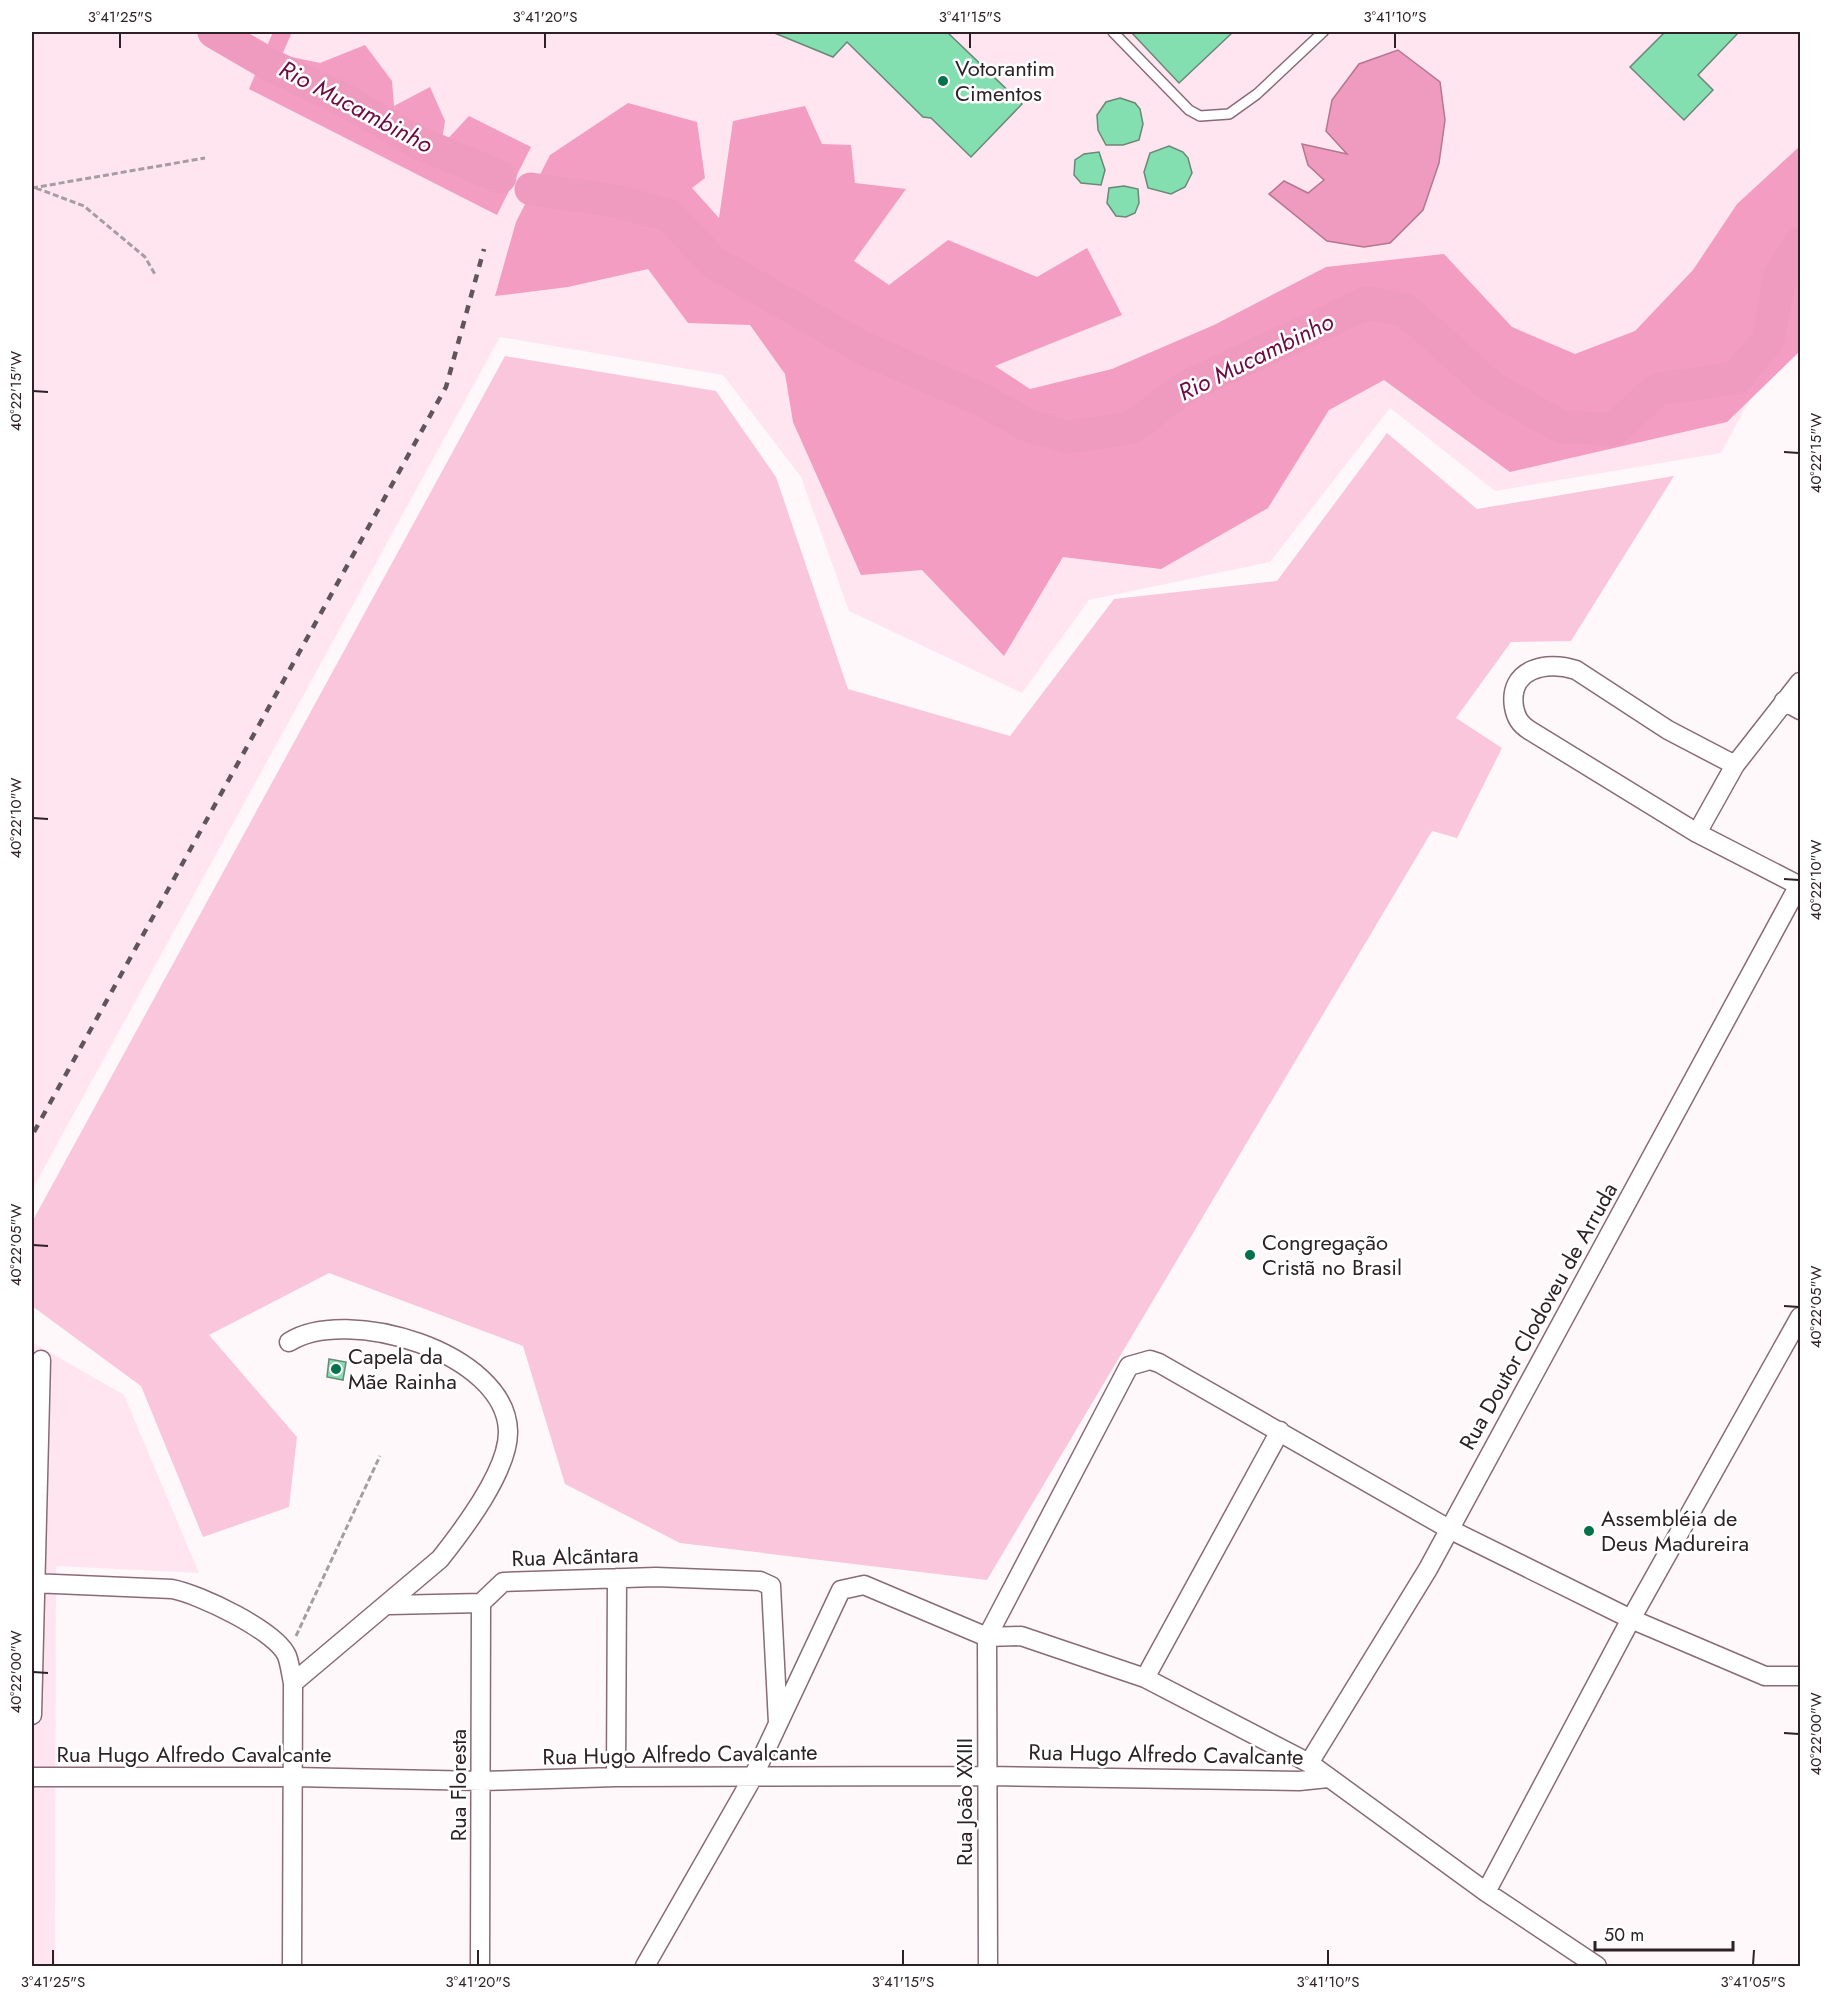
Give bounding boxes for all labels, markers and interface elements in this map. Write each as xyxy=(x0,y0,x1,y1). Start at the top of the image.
text: 3°41'25"S xyxy=(88,6,152,28)
text: 3°41'20"S xyxy=(513,6,577,28)
text: 3°41'15"S xyxy=(939,6,1001,28)
text: 3°41'10"S xyxy=(1363,6,1427,28)
water label: Rio Mucambinho xyxy=(273,51,439,162)
place label: Votorantim Cimentos xyxy=(955,52,1055,109)
marker: Votorantim Cimentos xyxy=(936,74,950,88)
water label: Rio Mucambinho xyxy=(1172,304,1340,409)
text: 40°22'15"W xyxy=(5,351,27,431)
text: 40°22'15"W xyxy=(1805,413,1827,493)
text: 40°22'10"W xyxy=(5,777,27,858)
text: 40°22'10"W xyxy=(1805,839,1827,920)
street label: Rua Doutor Clodoveu de Arruda xyxy=(1451,1177,1625,1455)
text: 40°22'05"W xyxy=(5,1204,27,1286)
place label: Congregação Cristã no Brasil xyxy=(1262,1226,1402,1283)
marker: Congregação Cristã no Brasil xyxy=(1243,1248,1257,1262)
text: 40°22'05"W xyxy=(1805,1266,1827,1348)
place label: Capela da Mãe Rainha xyxy=(348,1340,457,1397)
marker: Capela da Mãe Rainha xyxy=(329,1362,343,1376)
place label: Assembléia de Deus Madureira xyxy=(1601,1502,1749,1559)
marker: Assembléia de Deus Madureira xyxy=(1582,1524,1596,1538)
street label: Rua Alcãntara xyxy=(511,1538,639,1574)
text: 40°22'00"W xyxy=(5,1630,27,1714)
text: 40°22'00"W xyxy=(1805,1692,1827,1776)
street label: Rua Floresta xyxy=(442,1729,474,1841)
street label: Rua Hugo Alfredo Cavalcante xyxy=(542,1736,818,1772)
street label: Rua Hugo Alfredo Cavalcante xyxy=(1028,1736,1304,1772)
street label: Rua Hugo Alfredo Cavalcante xyxy=(56,1738,332,1770)
street label: Rua João XXIII xyxy=(948,1738,980,1866)
scale bar xyxy=(1595,1914,1733,1952)
text: 50 m xyxy=(1604,1922,1644,1948)
text: 3°41'25"S xyxy=(21,1971,85,1993)
text: 3°41'20"S xyxy=(446,1971,510,1993)
text: 3°41'15"S xyxy=(872,1971,934,1993)
text: 3°41'10"S xyxy=(1296,1971,1360,1993)
text: 3°41'05"S xyxy=(1721,1971,1785,1993)

